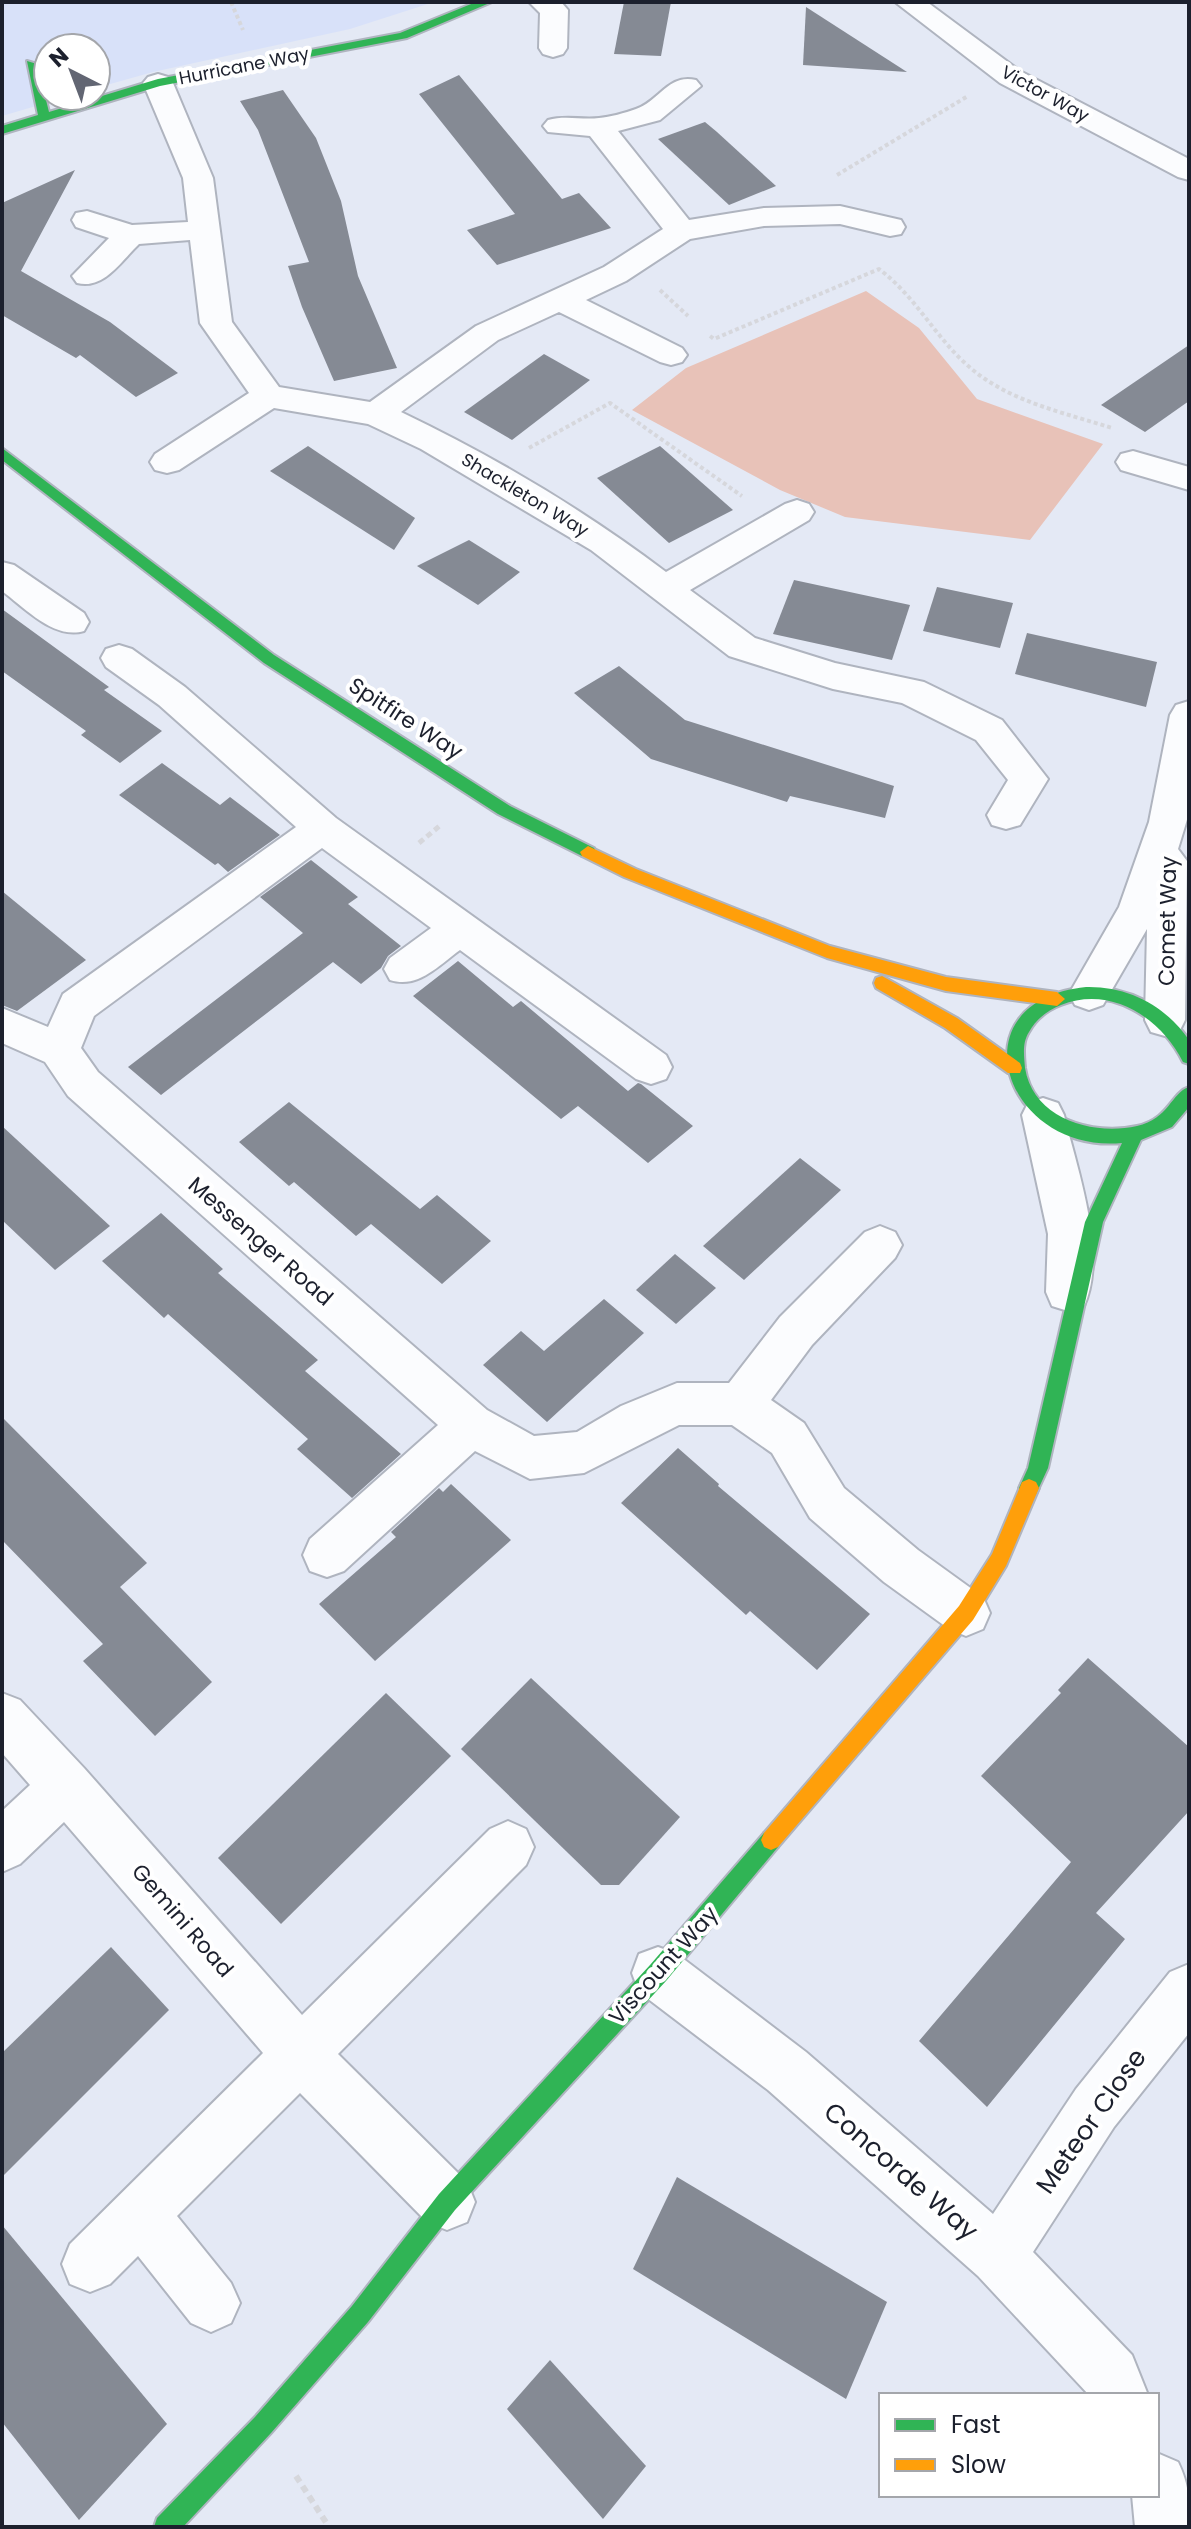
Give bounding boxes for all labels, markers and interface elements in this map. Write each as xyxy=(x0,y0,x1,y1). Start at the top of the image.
north arrow xyxy=(32,32,112,112)
text: N xyxy=(42,40,75,75)
street label: Hurricane Way xyxy=(177,41,311,90)
street label: Victor Way xyxy=(997,59,1094,128)
street label: Shackleton Way xyxy=(457,447,594,542)
street label: Spitfire Way xyxy=(343,670,469,767)
street label: Comet Way xyxy=(1151,855,1184,986)
street label: Messenger Road xyxy=(181,1170,340,1313)
street label: Gemini Road xyxy=(125,1857,241,1984)
street label: Viscount Way xyxy=(602,1899,725,2031)
street label: Meteor Close xyxy=(1027,2041,1155,2201)
street label: Concorde Way xyxy=(816,2094,986,2248)
legend xyxy=(879,2393,1159,2497)
text: Fast xyxy=(951,2408,1001,2441)
text: Slow xyxy=(951,2448,1006,2481)

